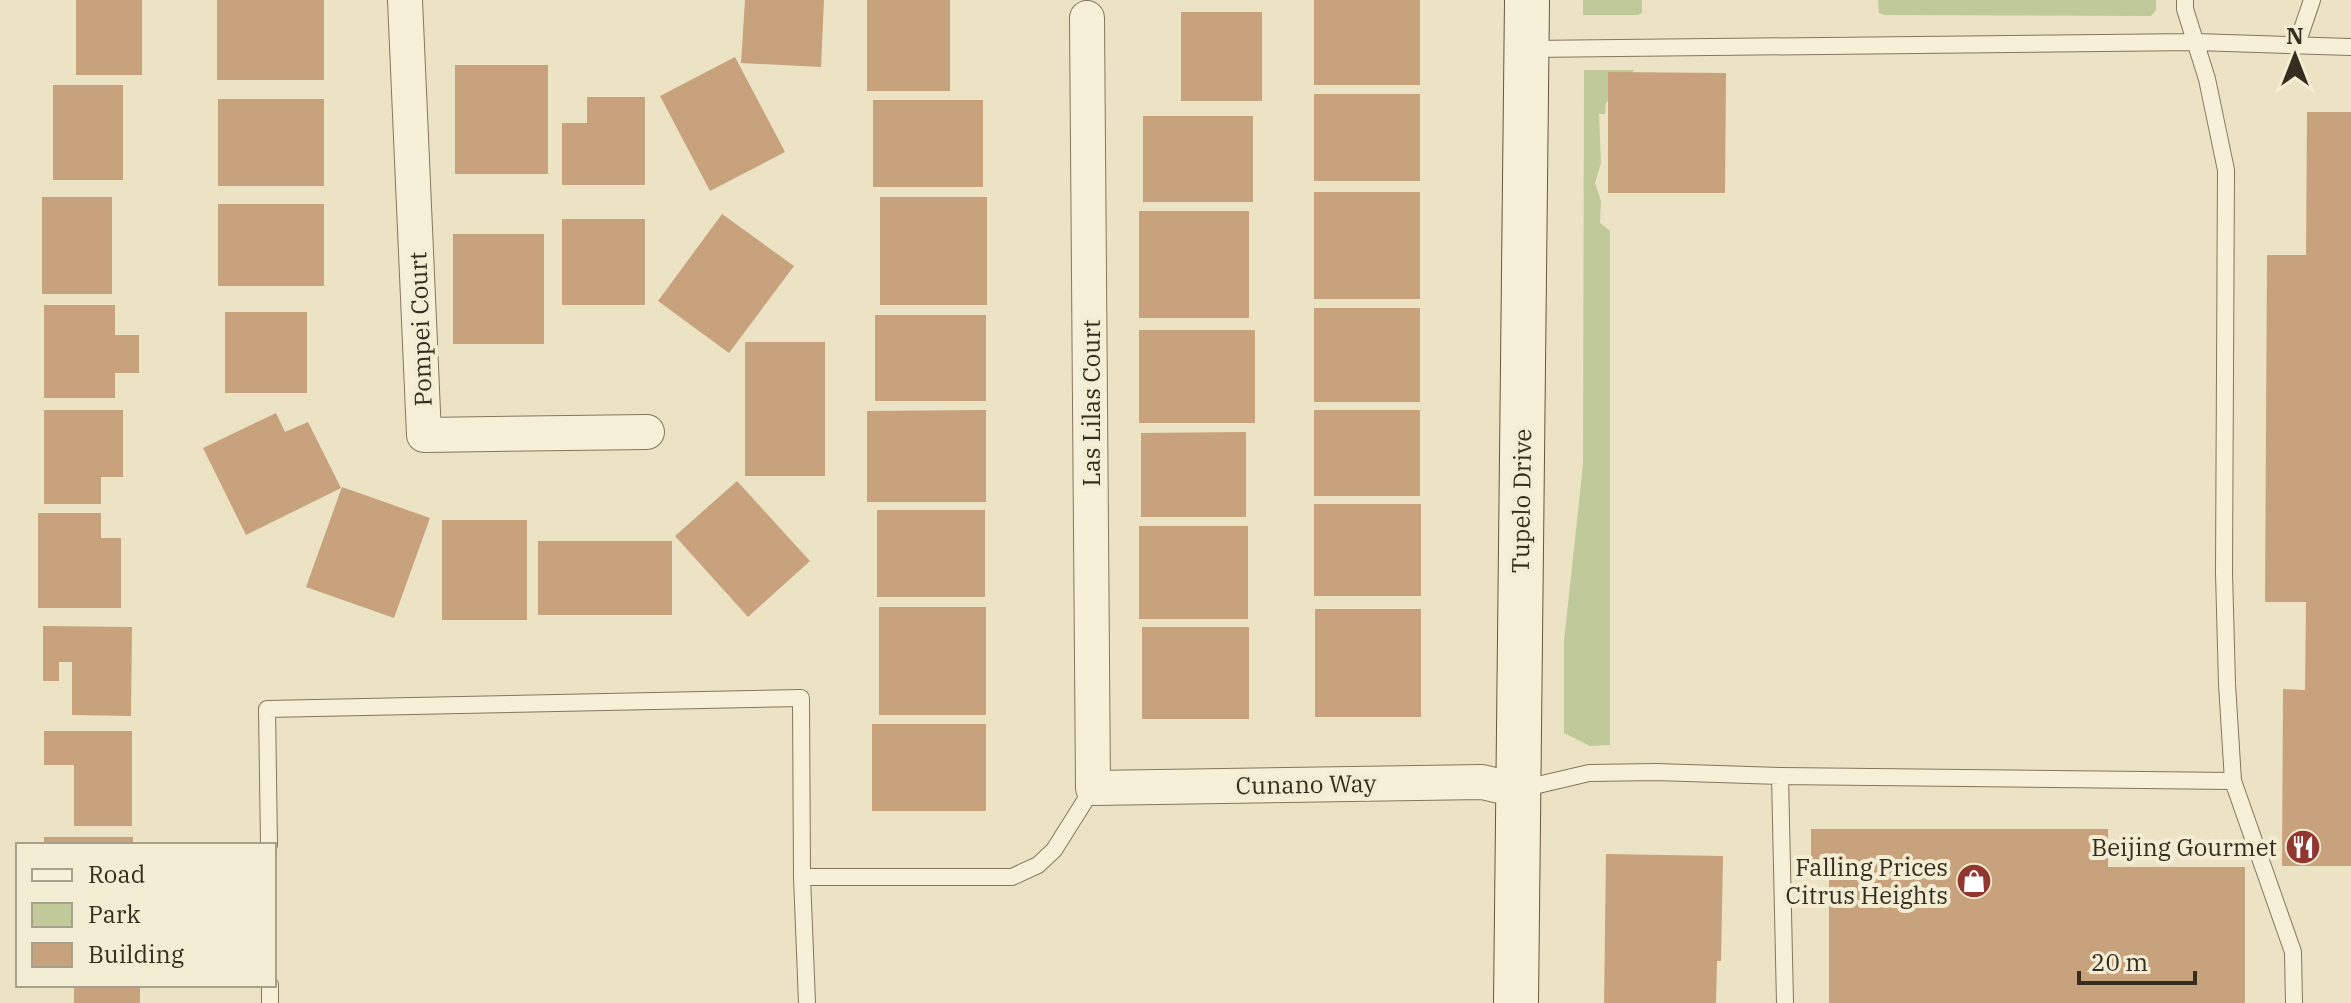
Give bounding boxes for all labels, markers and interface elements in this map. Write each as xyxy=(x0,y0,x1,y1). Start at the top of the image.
north arrow xyxy=(2255,16,2335,96)
text: N xyxy=(2286,21,2304,50)
street label: Pompei Court xyxy=(401,251,439,407)
street label: Las Lilas Court xyxy=(1075,319,1107,487)
street label: Tupelo Drive xyxy=(1504,428,1538,574)
street label: Cunano Way xyxy=(1235,767,1377,801)
restaurant icon: Beijing Gourmet xyxy=(2284,828,2322,866)
place label: Beijing Gourmet xyxy=(2091,831,2277,863)
legend xyxy=(16,843,276,987)
place label: Falling Prices Citrus Heights xyxy=(1786,851,1948,911)
text: Road xyxy=(88,858,145,890)
shop icon: Falling Prices Citrus Heights xyxy=(1955,862,1993,900)
text: Park xyxy=(88,898,140,930)
scale bar xyxy=(2079,935,2195,985)
text: Building xyxy=(88,938,184,970)
text: 20 m xyxy=(2091,946,2148,978)

